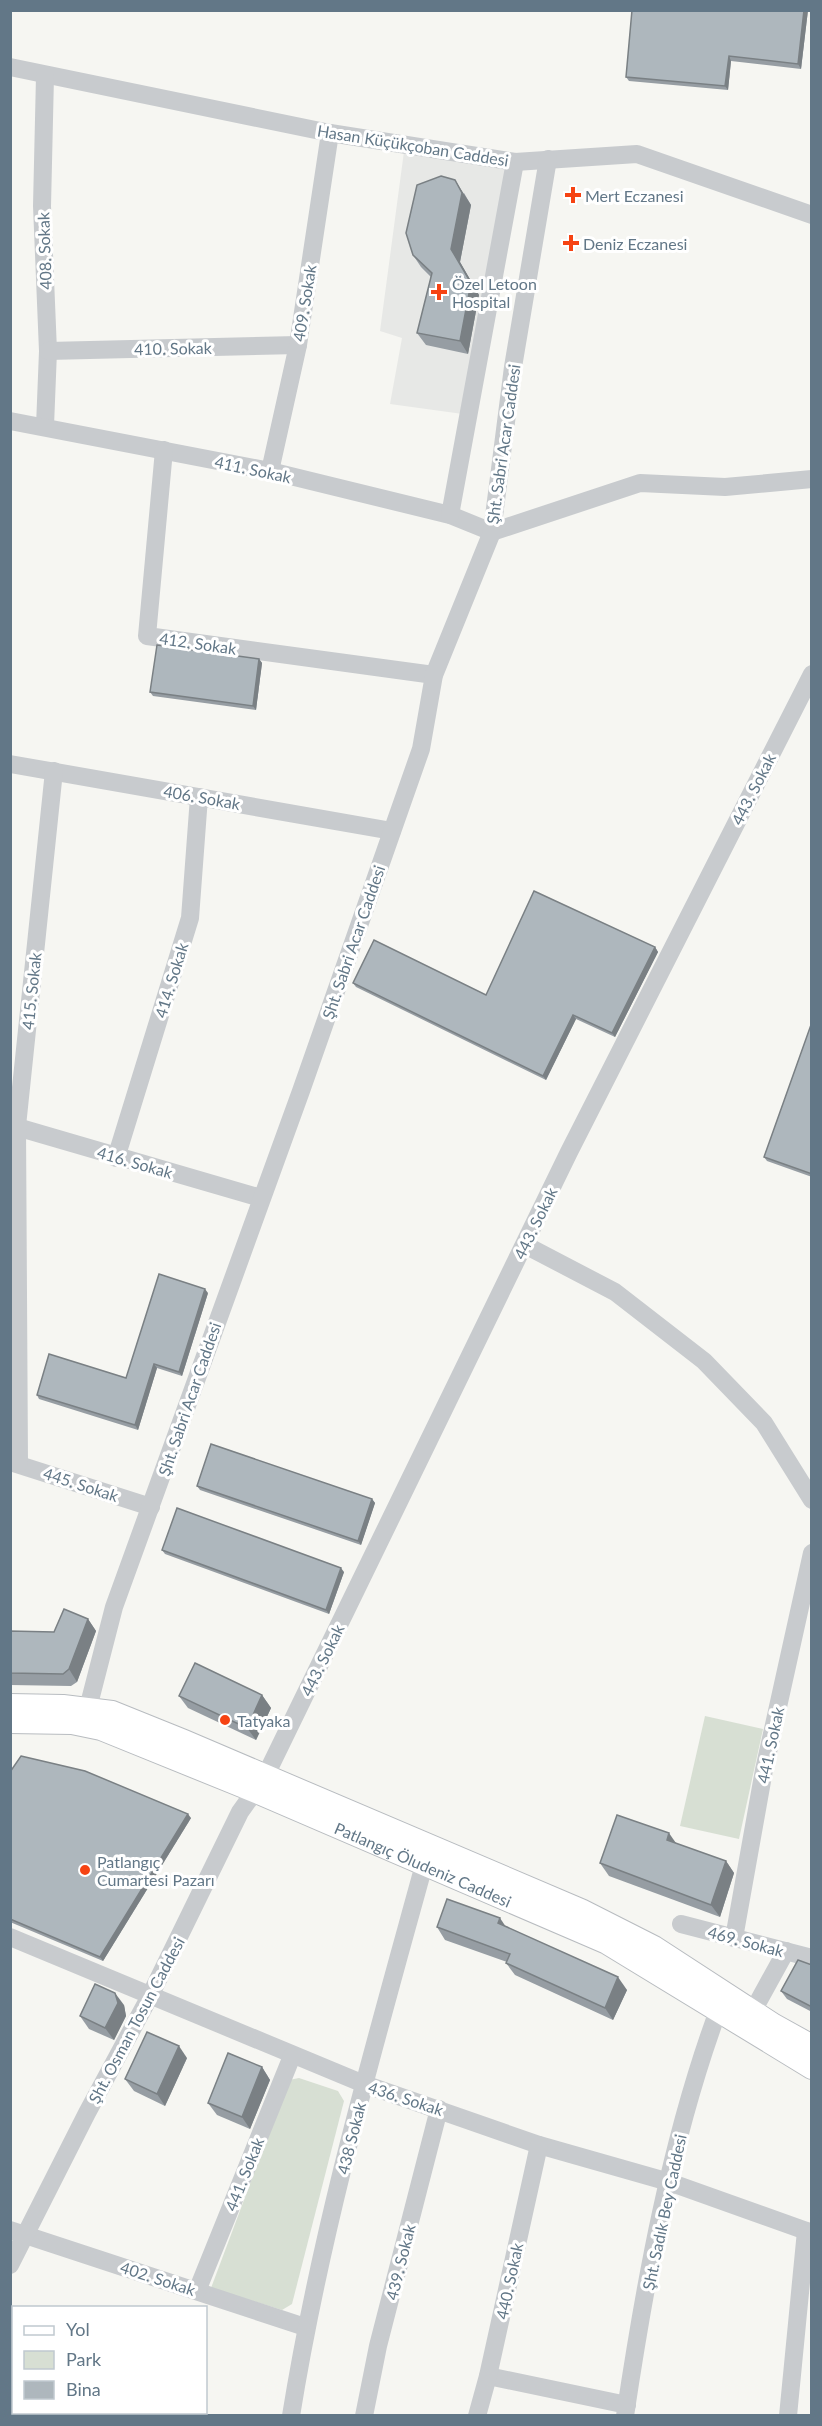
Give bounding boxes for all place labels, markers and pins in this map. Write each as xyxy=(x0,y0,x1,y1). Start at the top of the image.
place label: Mert Eczanesi xyxy=(585,186,684,205)
marker: Mert Eczanesi xyxy=(566,188,580,202)
place label: Deniz Eczanesi xyxy=(583,234,687,253)
marker: Deniz Eczanesi xyxy=(564,236,578,250)
place label: Özel Letoon Hospital xyxy=(452,274,537,311)
marker: Özel Letoon Hospital xyxy=(430,283,448,301)
place label: Tatyaka xyxy=(237,1711,290,1730)
marker: Tatyaka xyxy=(218,1713,232,1727)
place label: Patlangıç Cumartesi Pazarı xyxy=(97,1852,215,1889)
marker: Patlangıç Cumartesi Pazarı xyxy=(78,1863,92,1877)

